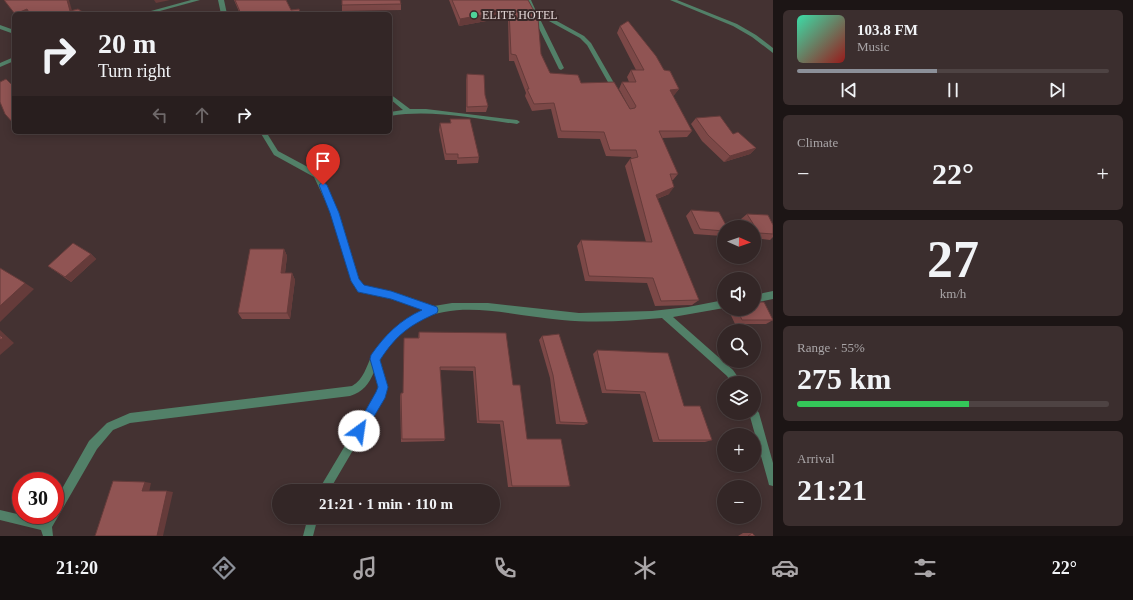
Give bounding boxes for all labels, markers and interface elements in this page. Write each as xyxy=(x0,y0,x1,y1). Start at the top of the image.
place label: ELITE HOTEL xyxy=(482,8,558,22)
marker: ELITE HOTEL xyxy=(469,10,479,20)
text: 103.8 FM xyxy=(857,22,918,38)
icon: right xyxy=(32,28,84,80)
text: 20 m xyxy=(98,28,156,59)
text: Music xyxy=(857,39,890,54)
text: Turn right xyxy=(98,61,171,81)
icon: previous xyxy=(838,79,860,101)
icon: pause xyxy=(942,79,964,101)
icon: next xyxy=(1046,79,1068,101)
icon: left xyxy=(149,104,171,126)
icon: ahead xyxy=(191,104,213,126)
icon: right xyxy=(233,104,255,126)
text: Climate xyxy=(797,135,838,150)
pin xyxy=(306,144,340,185)
icon: arrive xyxy=(312,150,334,172)
text: 22° xyxy=(932,157,974,190)
text: − xyxy=(797,161,809,186)
text: + xyxy=(1097,161,1109,186)
north arrow xyxy=(717,220,761,264)
map controls xyxy=(717,220,761,524)
text: 27 xyxy=(927,231,979,288)
button: sound xyxy=(717,272,761,316)
text: km/h xyxy=(940,286,966,301)
button: search xyxy=(717,324,761,368)
text: Range · 55% xyxy=(797,340,865,355)
text: 275 km xyxy=(797,362,891,395)
button: layers xyxy=(717,376,761,420)
position arrow xyxy=(338,410,380,452)
button: + xyxy=(717,428,761,472)
text: Arrival xyxy=(797,451,835,466)
speed limit sign: 30 xyxy=(12,472,64,524)
text: 21:21 xyxy=(797,473,867,506)
button: − xyxy=(717,480,761,524)
text: 21:21 · 1 min · 110 m xyxy=(319,496,453,512)
icon: directions xyxy=(210,554,238,582)
icon: music xyxy=(351,554,379,582)
icon: phone xyxy=(491,554,519,582)
icon: climate xyxy=(631,554,659,582)
icon: car xyxy=(771,554,799,582)
icon: filters xyxy=(911,554,939,582)
text: 21:20 xyxy=(56,558,98,578)
text: 22° xyxy=(1052,558,1077,578)

